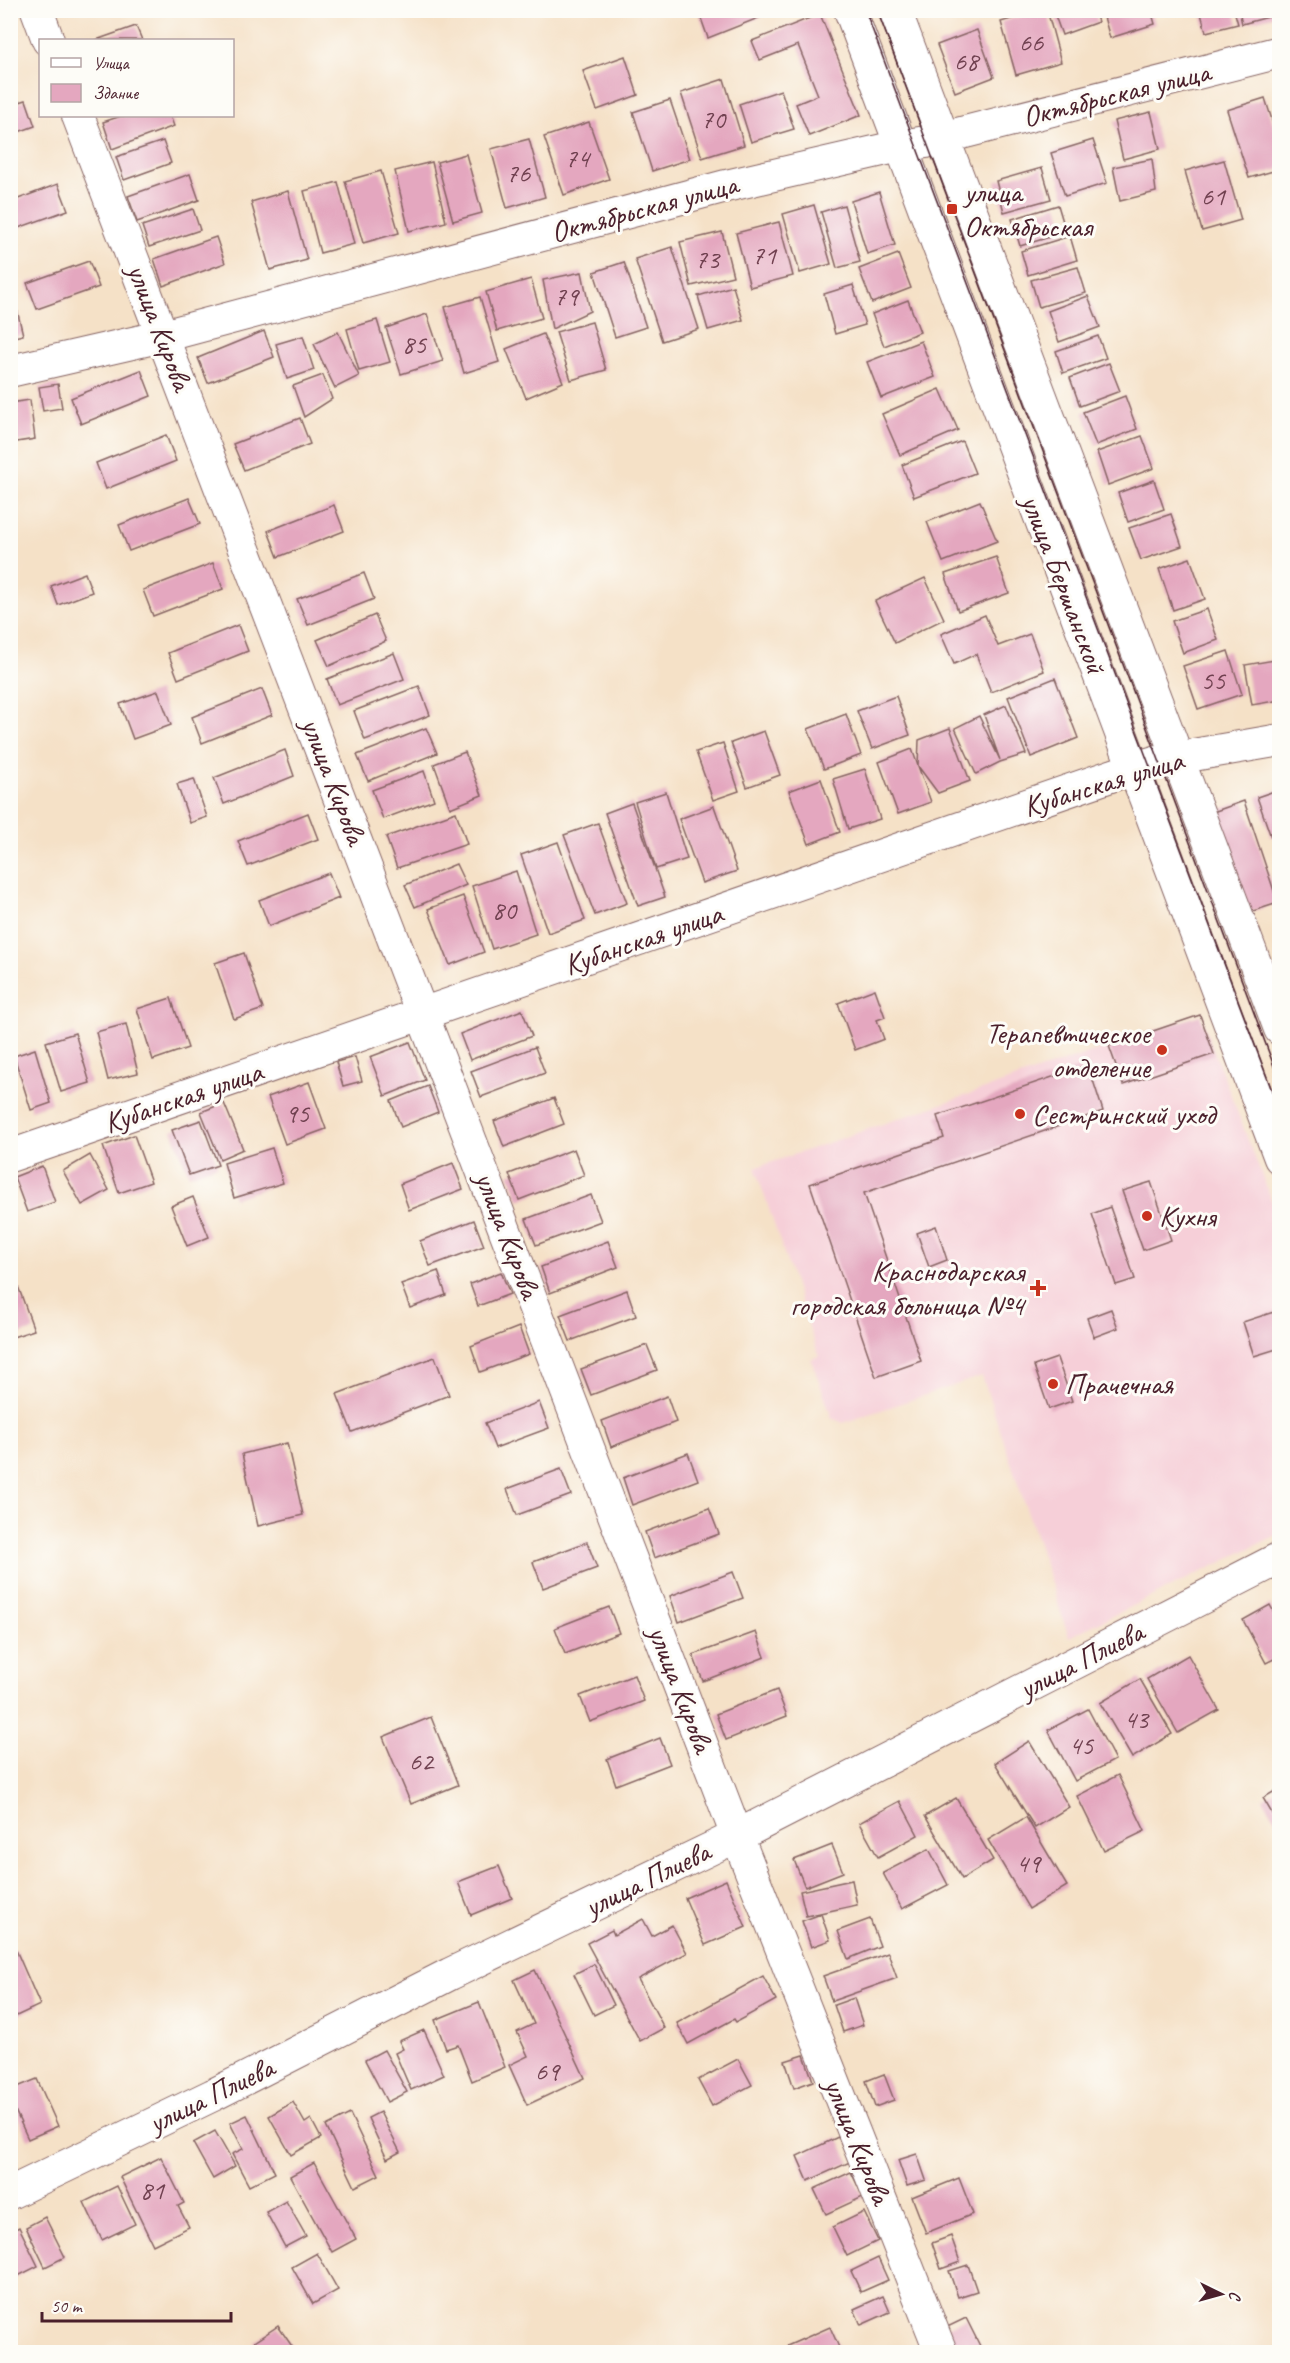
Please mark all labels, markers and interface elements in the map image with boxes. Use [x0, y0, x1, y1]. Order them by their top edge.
house number: 66 [1019, 25, 1044, 59]
legend [39, 39, 234, 117]
house number: 68 [954, 44, 981, 78]
text: Улица [93, 52, 130, 74]
street label: Октябрьская улица [1018, 52, 1216, 136]
text: Здание [93, 82, 139, 104]
house number: 70 [701, 102, 727, 136]
house number: 74 [565, 141, 592, 175]
house number: 76 [506, 156, 531, 190]
street label: Октябрьская улица [547, 164, 744, 251]
place label: улица Октябрьская [962, 173, 1095, 245]
house number: 61 [1201, 179, 1227, 213]
marker: улица Октябрьская [945, 202, 959, 216]
house number: 71 [752, 238, 778, 272]
house number: 73 [695, 242, 721, 276]
street label: улица Кирова [118, 257, 202, 398]
house number: 79 [554, 279, 580, 313]
house number: 85 [402, 327, 428, 361]
street label: улица Бершанской [1012, 487, 1116, 680]
house number: 55 [1201, 663, 1227, 697]
street label: улица Кирова [292, 711, 376, 852]
street label: Кубанская улица [1018, 740, 1189, 825]
house number: 80 [492, 893, 518, 927]
street label: Кубанская улица [559, 894, 729, 984]
place label: Терапевтическое отделение [985, 1014, 1152, 1086]
marker: Терапевтическое отделение [1155, 1043, 1169, 1057]
street label: Кубанская улица [99, 1052, 269, 1142]
place label: Сестринский уход [1032, 1095, 1218, 1133]
house number: 95 [285, 1096, 311, 1130]
marker: Сестринский уход [1013, 1107, 1027, 1121]
street label: улица Кирова [466, 1165, 550, 1306]
place label: Кухня [1159, 1197, 1218, 1235]
marker: Кухня [1140, 1209, 1154, 1223]
place label: Краснодарская городская больница №4 [790, 1252, 1027, 1324]
marker: Краснодарская городская больница №4 [1029, 1279, 1047, 1297]
place label: Прачечная [1065, 1365, 1174, 1403]
marker: Прачечная [1046, 1377, 1060, 1391]
street label: улица Плиева [1010, 1611, 1152, 1708]
street label: улица Кирова [639, 1619, 723, 1760]
house number: 43 [1124, 1702, 1150, 1736]
house number: 45 [1069, 1728, 1095, 1762]
house number: 62 [409, 1744, 435, 1778]
street label: улица Плиева [576, 1831, 718, 1927]
house number: 49 [1016, 1846, 1042, 1880]
street label: улица Плиева [140, 2047, 282, 2143]
house number: 69 [535, 2054, 561, 2088]
street label: улица Кирова [815, 2071, 901, 2212]
house number: 81 [140, 2173, 166, 2207]
north arrow [1191, 2264, 1251, 2324]
scale bar [42, 2285, 231, 2323]
text: С [1224, 2290, 1245, 2302]
text: 50 m [51, 2295, 84, 2317]

